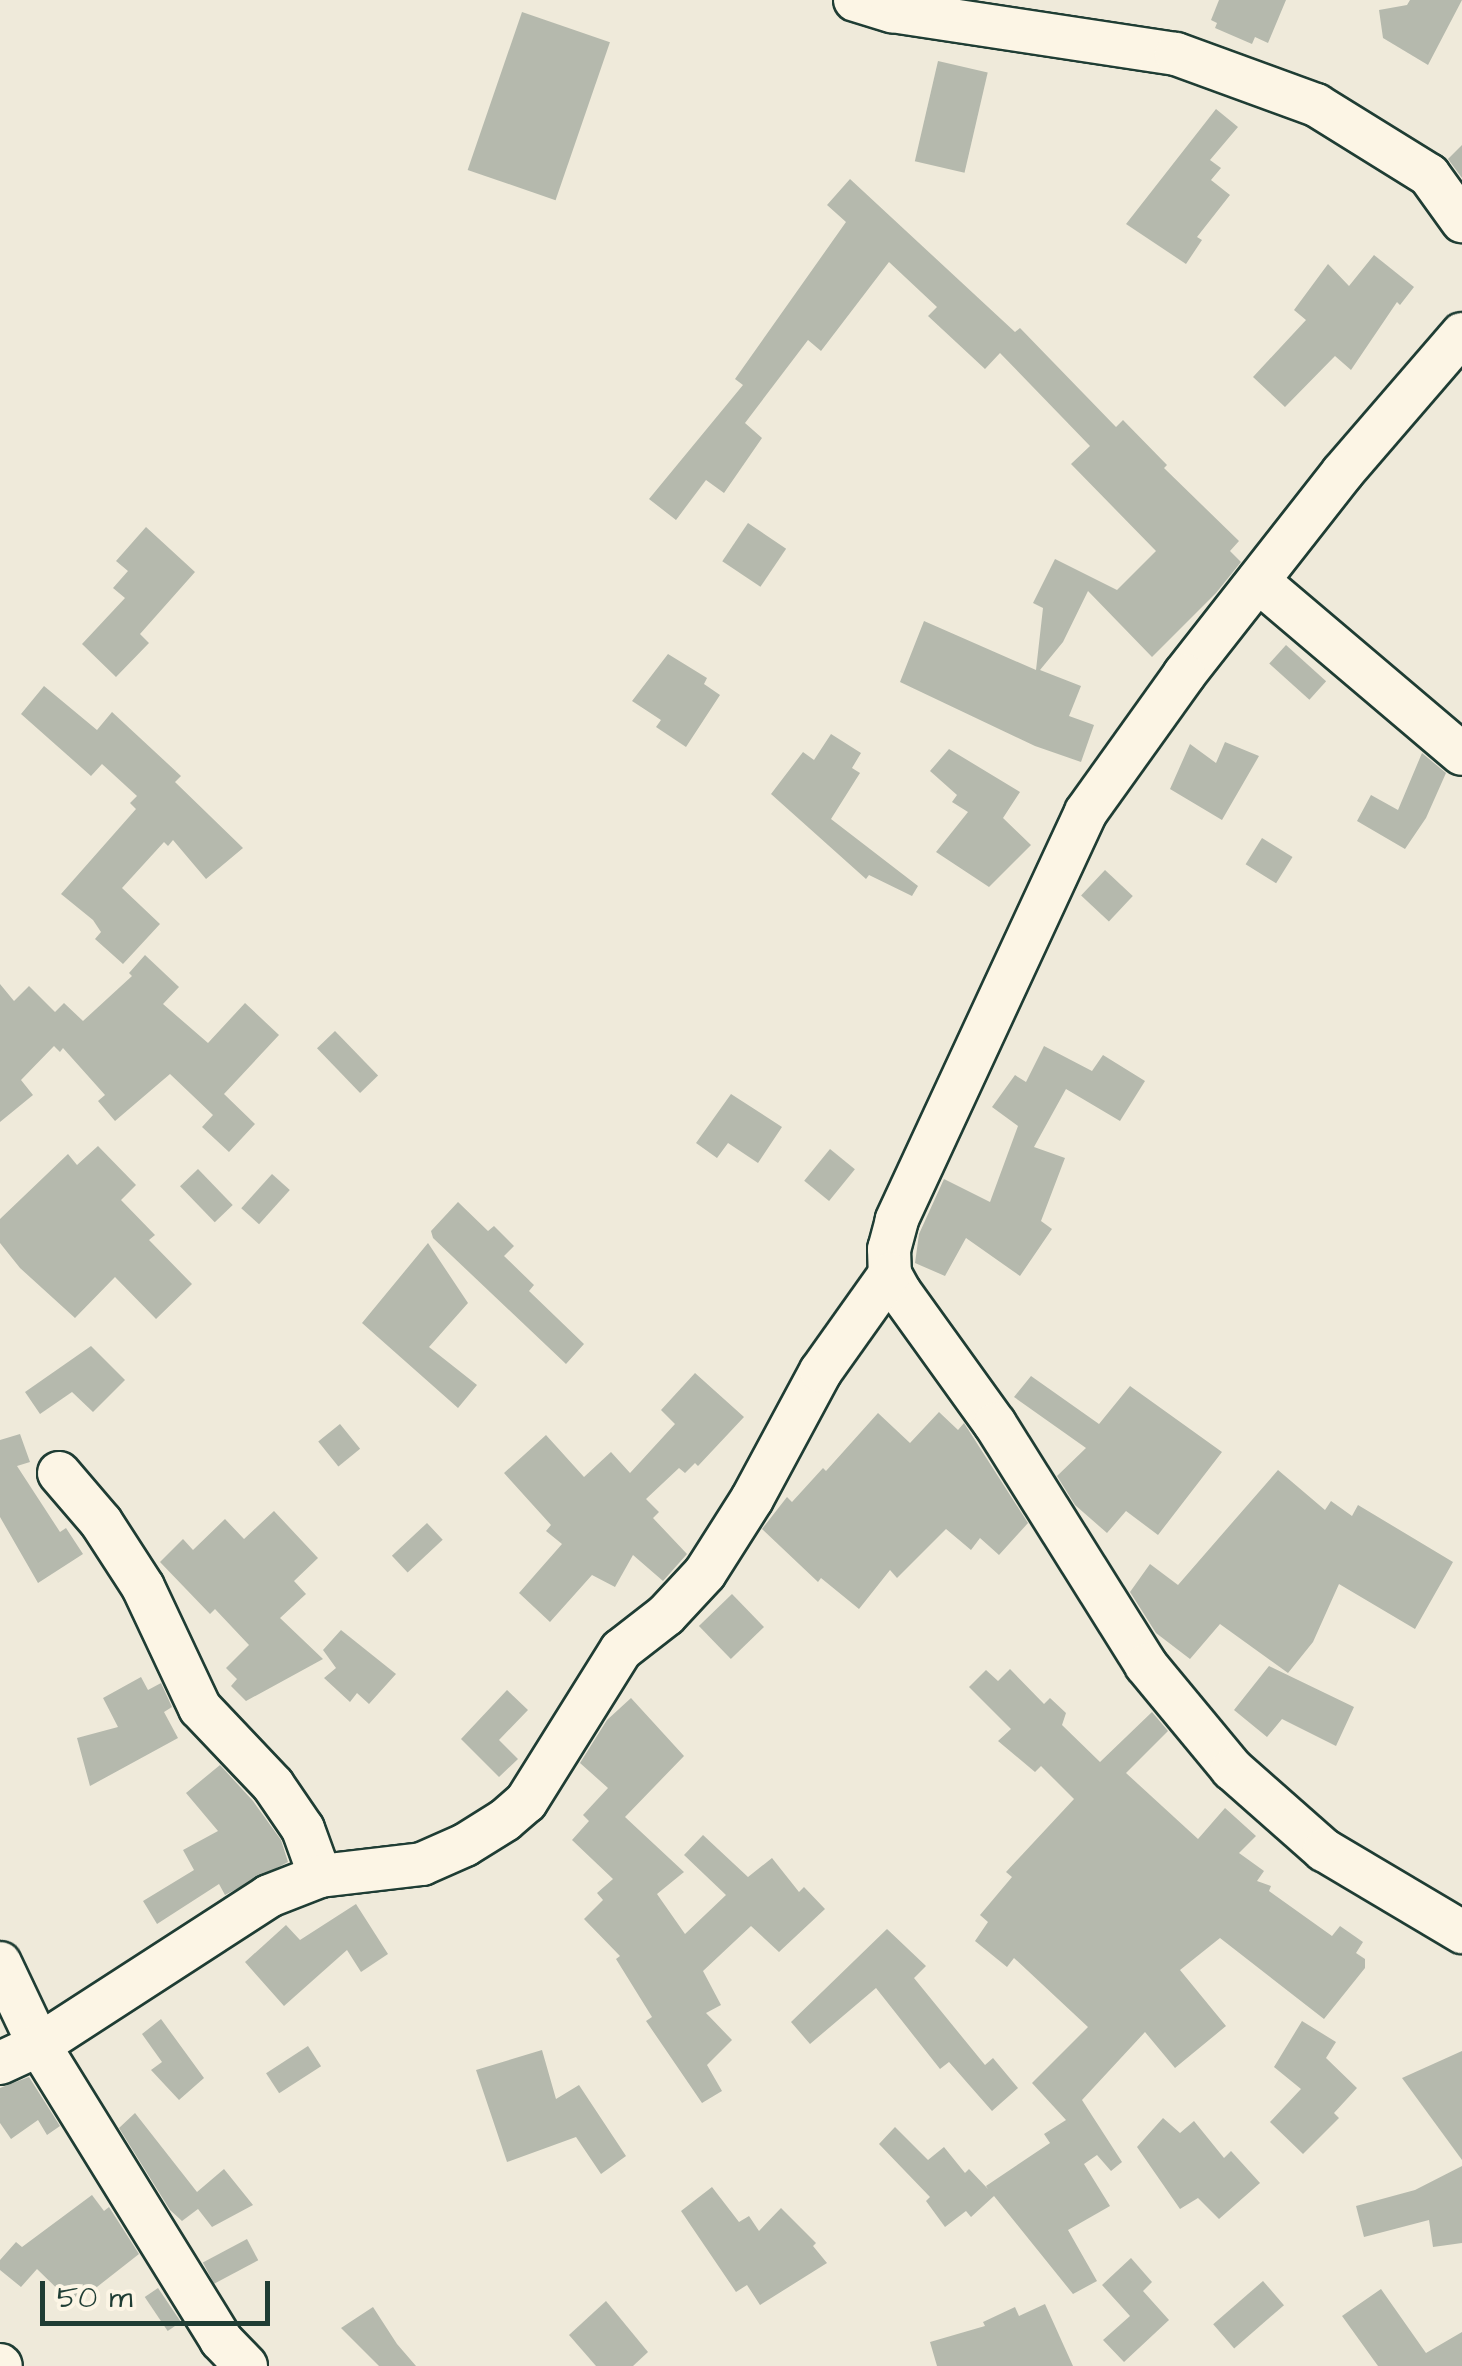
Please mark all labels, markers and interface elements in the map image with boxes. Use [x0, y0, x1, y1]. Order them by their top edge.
scale bar [45, 2261, 275, 2323]
text: 50 m [57, 2277, 133, 2319]

